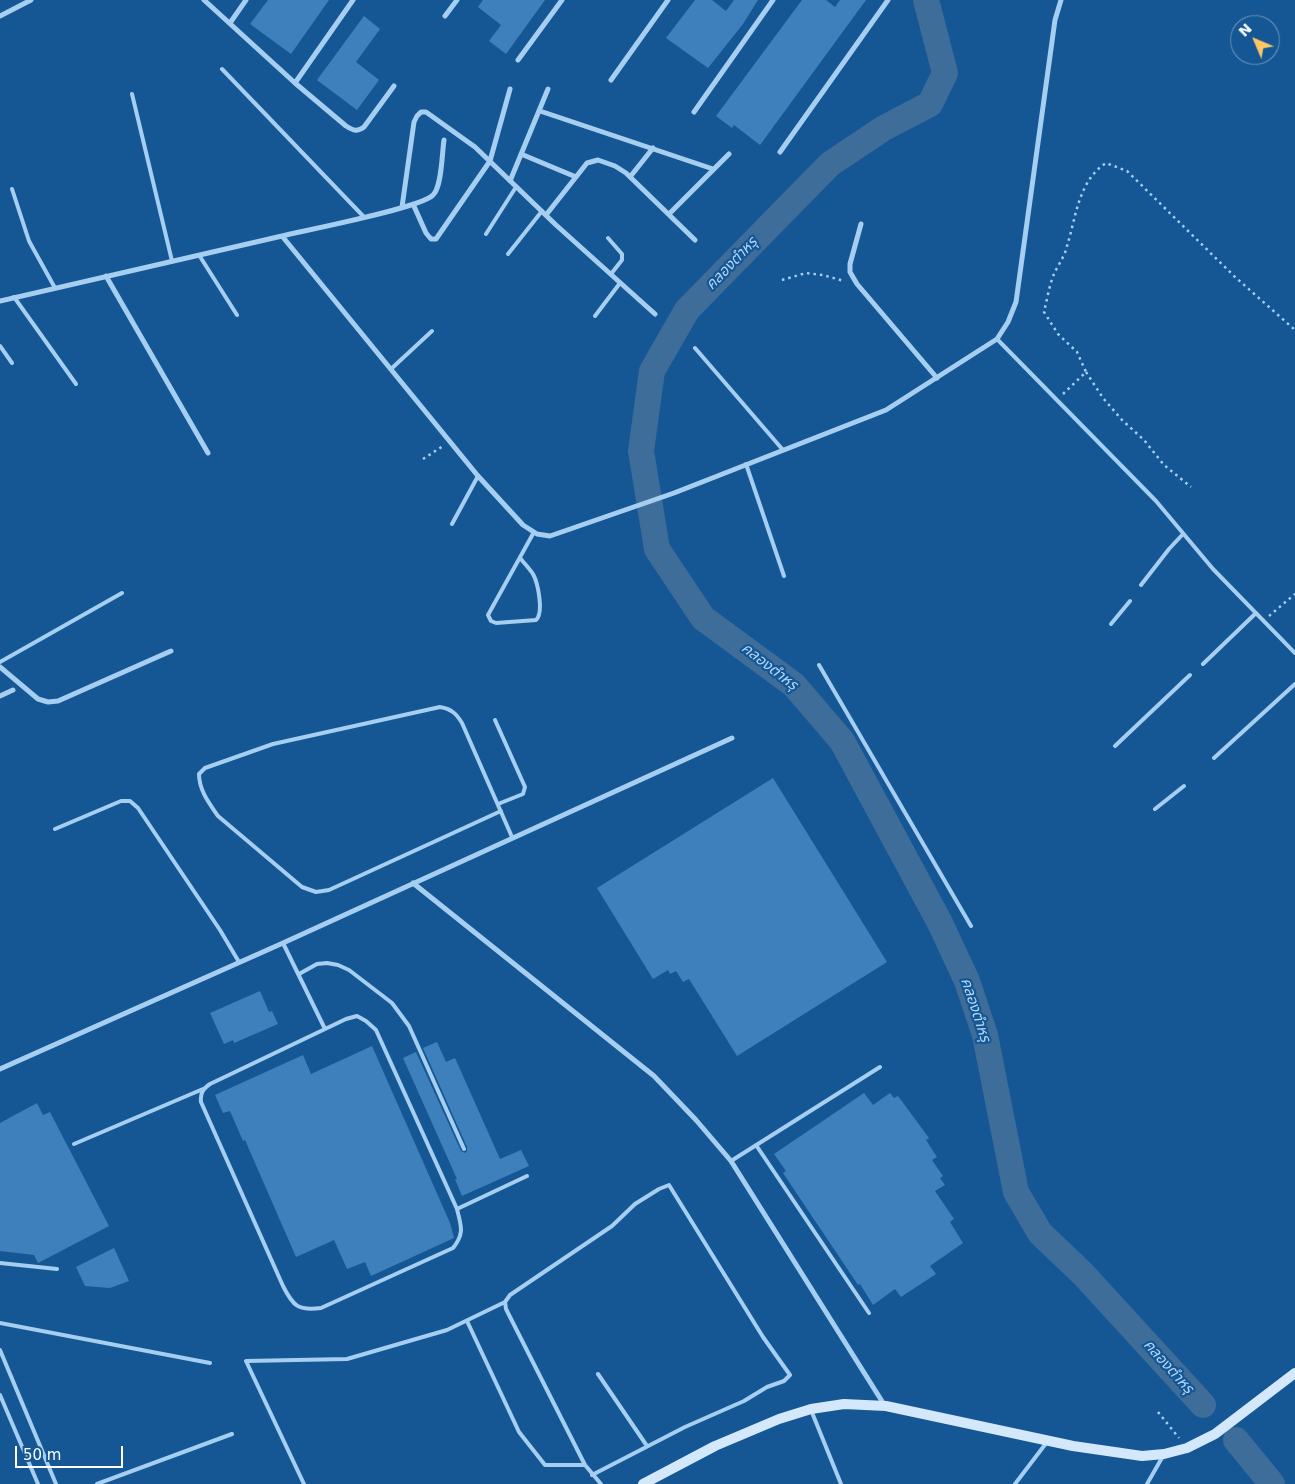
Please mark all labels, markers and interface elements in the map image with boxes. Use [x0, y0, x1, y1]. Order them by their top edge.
north arrow [1230, 15, 1280, 65]
text: N [1235, 20, 1255, 40]
water label: คลองตำหรุ [703, 234, 761, 294]
water label: คลองตำหรุ [737, 640, 801, 694]
water label: คลองตำหรุ [956, 976, 994, 1044]
water label: คลองตำหรุ [1139, 1336, 1197, 1398]
scale bar [18, 1436, 125, 1468]
text: 50 m [23, 1446, 61, 1464]

